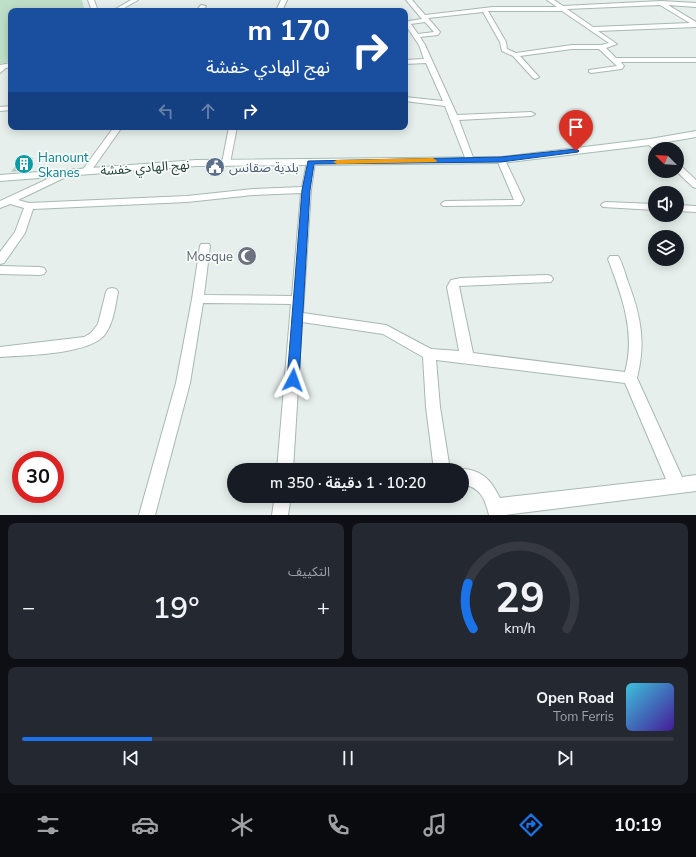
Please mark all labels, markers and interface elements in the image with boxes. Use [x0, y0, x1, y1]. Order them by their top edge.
text: 170 m [247, 12, 330, 50]
icon: right [344, 24, 396, 76]
text: نهج الهادي خفشة [206, 55, 330, 79]
icon: left [155, 100, 177, 122]
icon: ahead [197, 100, 219, 122]
icon: right [239, 100, 261, 122]
pin [559, 110, 593, 151]
icon: arrive [565, 116, 587, 138]
north arrow [648, 142, 684, 178]
map controls [648, 142, 684, 266]
place label: Hanount Skanes [38, 149, 89, 182]
building icon: Hanount Skanes [13, 153, 35, 175]
street label: نهج الهادي خفشة [100, 156, 190, 181]
public building icon: بلدية صقانس [204, 156, 226, 178]
place label: بلدية صقانس [229, 159, 299, 177]
button: sound [648, 186, 684, 222]
button: layers [648, 230, 684, 266]
mosque icon: Mosque [236, 245, 258, 267]
place label: Mosque [187, 248, 233, 266]
position arrow [272, 359, 314, 401]
speed limit sign: 30 [12, 451, 64, 503]
text: 10:20 · 1 دقيقة · 350 m [270, 473, 426, 493]
text: التكييف [288, 563, 330, 581]
text: 29 [495, 570, 545, 627]
text: 19° [152, 588, 200, 629]
text: − [22, 593, 35, 623]
text: + [317, 593, 330, 623]
text: km/h [504, 619, 536, 638]
text: Open Road [536, 688, 614, 708]
text: Tom Ferris [553, 708, 614, 726]
icon: previous [120, 747, 142, 769]
icon: pause [337, 747, 359, 769]
icon: next [554, 747, 576, 769]
icon: filters [34, 811, 62, 839]
icon: car [131, 811, 159, 839]
icon: climate [228, 811, 256, 839]
icon: phone [324, 811, 352, 839]
icon: music [421, 811, 449, 839]
icon: directions [517, 811, 545, 839]
text: 10:19 [614, 813, 662, 837]

